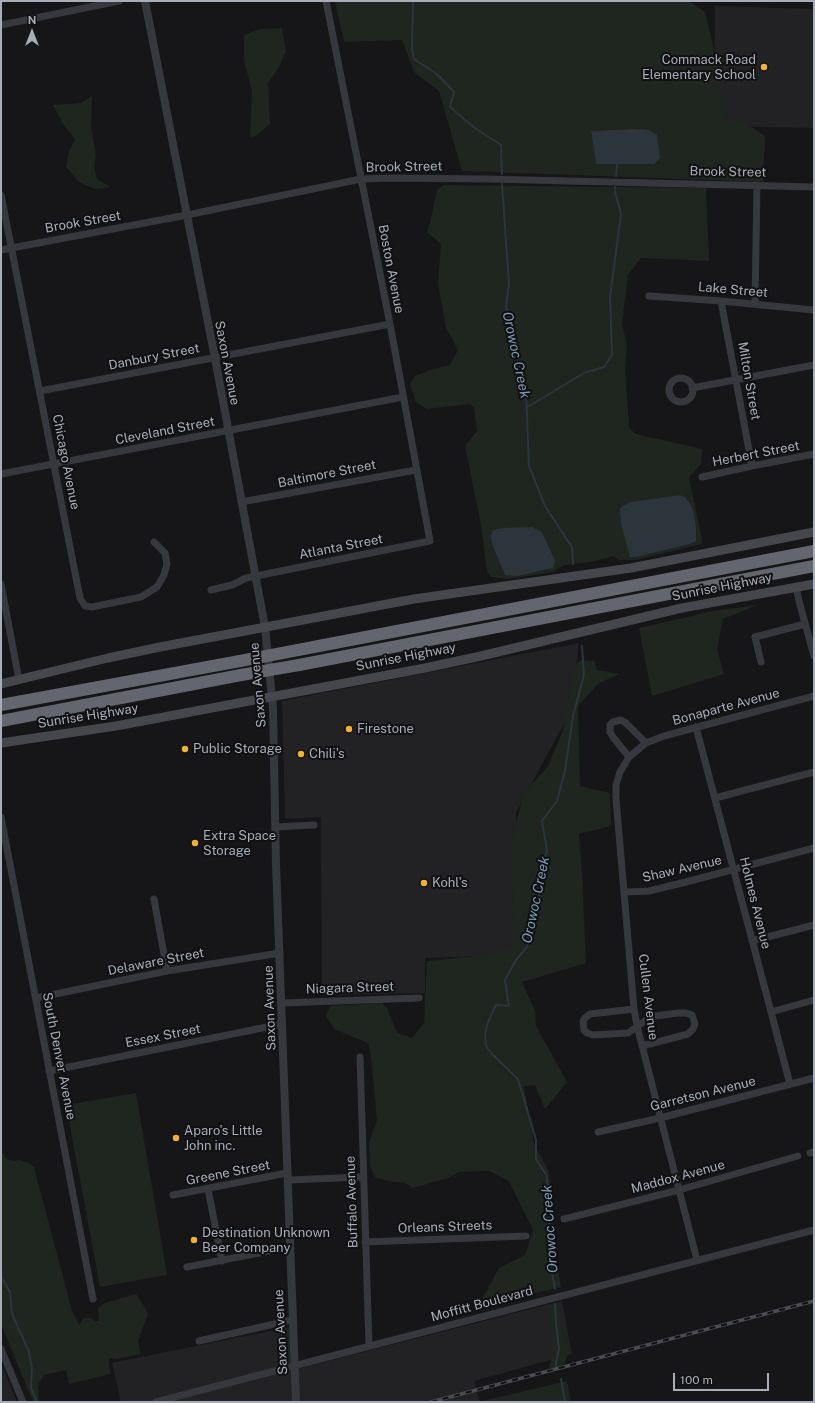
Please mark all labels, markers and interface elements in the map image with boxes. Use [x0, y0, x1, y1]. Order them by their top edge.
north arrow [12, 12, 52, 52]
text: N [28, 14, 36, 26]
place label: Commack Road Elementary School [642, 52, 756, 83]
marker: Commack Road Elementary School [759, 62, 769, 72]
street label: Brook Street [365, 159, 443, 175]
street label: Brook Street [689, 164, 767, 180]
street label: Brook Street [44, 208, 122, 236]
street label: Boston Avenue [375, 223, 407, 315]
street label: Lake Street [697, 279, 769, 301]
water label: Orowoc Creek [499, 310, 533, 400]
street label: Saxon Avenue [211, 320, 243, 406]
street label: Danbury Street [107, 341, 201, 373]
street label: Milton Street [734, 341, 764, 421]
street label: Chicago Avenue [49, 413, 83, 511]
street label: Cleveland Street [114, 414, 216, 448]
street label: Herbert Street [711, 438, 801, 470]
street label: Baltimore Street [277, 457, 377, 491]
street label: Atlanta Street [298, 531, 384, 563]
street label: Sunrise Highway [671, 570, 773, 604]
street label: Sunrise Highway [355, 640, 457, 674]
street label: Saxon Avenue [247, 642, 269, 728]
street label: Bonaparte Avenue [671, 685, 781, 729]
street label: Sunrise Highway [37, 700, 139, 732]
place label: Firestone [357, 721, 414, 737]
marker: Firestone [344, 724, 354, 734]
place label: Public Storage [193, 741, 282, 757]
marker: Public Storage [180, 744, 190, 754]
place label: Chili's [309, 746, 345, 762]
marker: Chili's [296, 749, 306, 759]
place label: Extra Space Storage [203, 828, 276, 859]
marker: Extra Space Storage [190, 838, 200, 848]
street label: Shaw Avenue [641, 852, 723, 886]
water label: Orowoc Creek [519, 855, 553, 945]
street label: Holmes Avenue [736, 855, 774, 951]
place label: Kohl's [432, 875, 468, 891]
marker: Kohl's [419, 878, 429, 888]
street label: Delaware Street [106, 945, 206, 979]
street label: Cullen Avenue [635, 953, 661, 1041]
street label: Saxon Avenue [261, 965, 279, 1051]
street label: Niagara Street [306, 979, 394, 997]
street label: South Denver Avenue [39, 991, 79, 1121]
street label: Essex Street [124, 1021, 202, 1051]
street label: Garretson Avenue [649, 1073, 757, 1115]
place label: Aparo's Little John inc. [184, 1123, 263, 1154]
marker: Aparo's Little John inc. [171, 1133, 181, 1143]
street label: Buffalo Avenue [343, 1156, 361, 1248]
street label: Greene Street [185, 1157, 271, 1189]
street label: Maddox Avenue [630, 1157, 726, 1197]
water label: Orowoc Creek [539, 1184, 561, 1274]
street label: Orleans Streets [398, 1218, 492, 1236]
place label: Destination Unknown Beer Company [202, 1225, 330, 1256]
marker: Destination Unknown Beer Company [189, 1235, 199, 1245]
street label: Moffitt Boulevard [429, 1283, 535, 1325]
street label: Saxon Avenue [271, 1289, 291, 1375]
scale bar [675, 1365, 771, 1391]
text: 100 m [680, 1373, 713, 1387]

